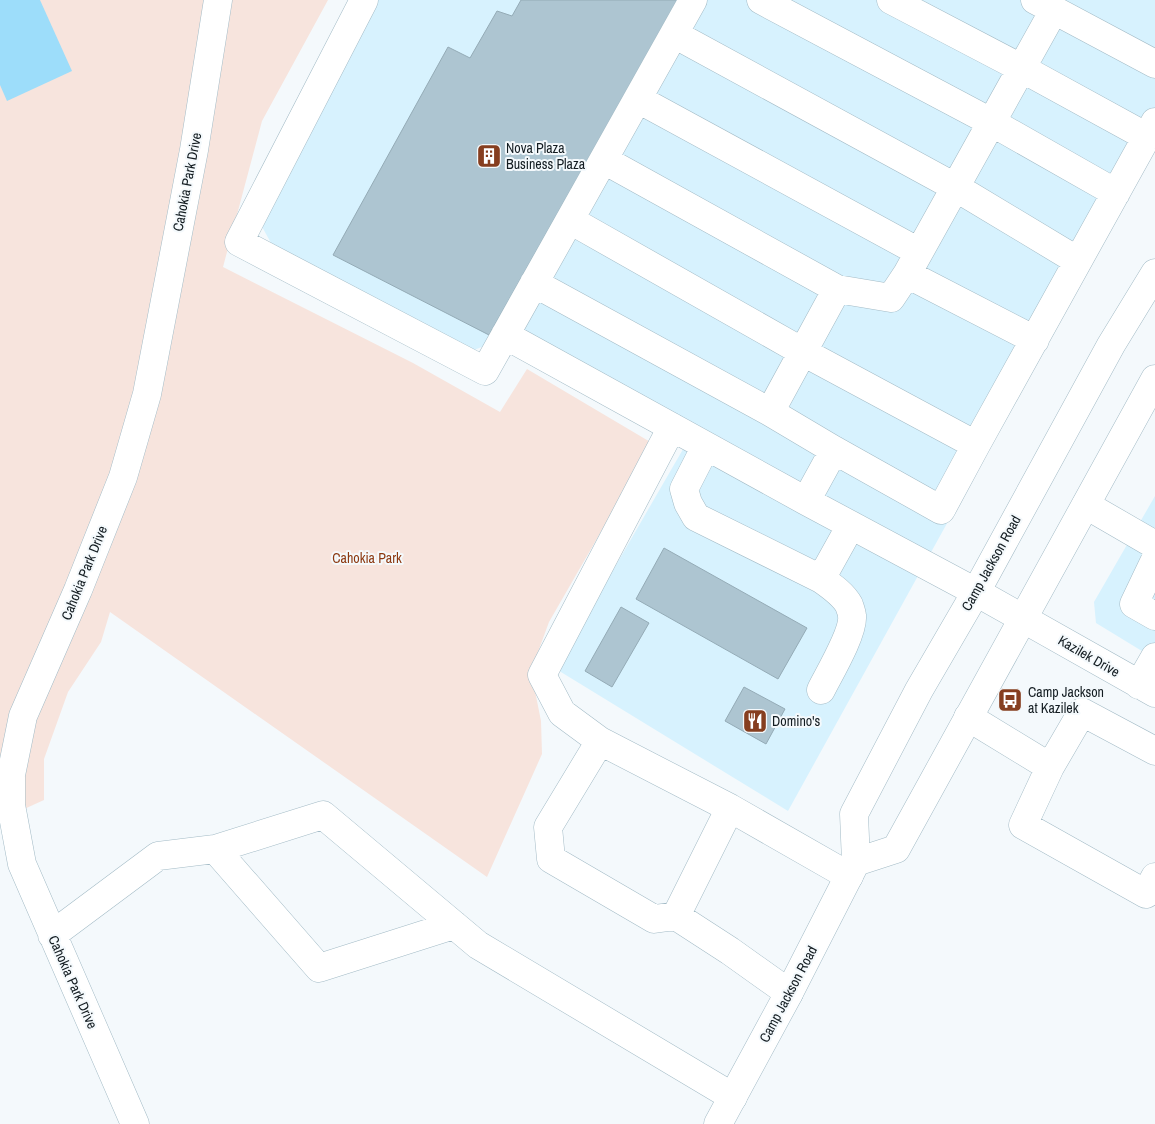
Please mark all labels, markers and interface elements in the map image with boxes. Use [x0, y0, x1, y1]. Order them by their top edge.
street label: Cahokia Park Drive [169, 131, 205, 233]
place label: Nova Plaza Business Plaza [506, 139, 586, 173]
building icon: Nova Plaza Business Plaza [476, 143, 502, 169]
street label: Camp Jackson Road [957, 512, 1025, 614]
street label: Cahokia Park Drive [57, 523, 111, 623]
park label: Cahokia Park [332, 549, 402, 567]
street label: Kazilek Drive [1055, 631, 1123, 681]
place label: Camp Jackson at Kazilek [1028, 683, 1104, 717]
bus stop icon: Camp Jackson at Kazilek [997, 687, 1023, 713]
restaurant icon: Domino's [742, 708, 768, 734]
place label: Domino's [772, 712, 820, 730]
street label: Cahokia Park Drive [44, 933, 102, 1031]
street label: Camp Jackson Road [755, 943, 821, 1045]

